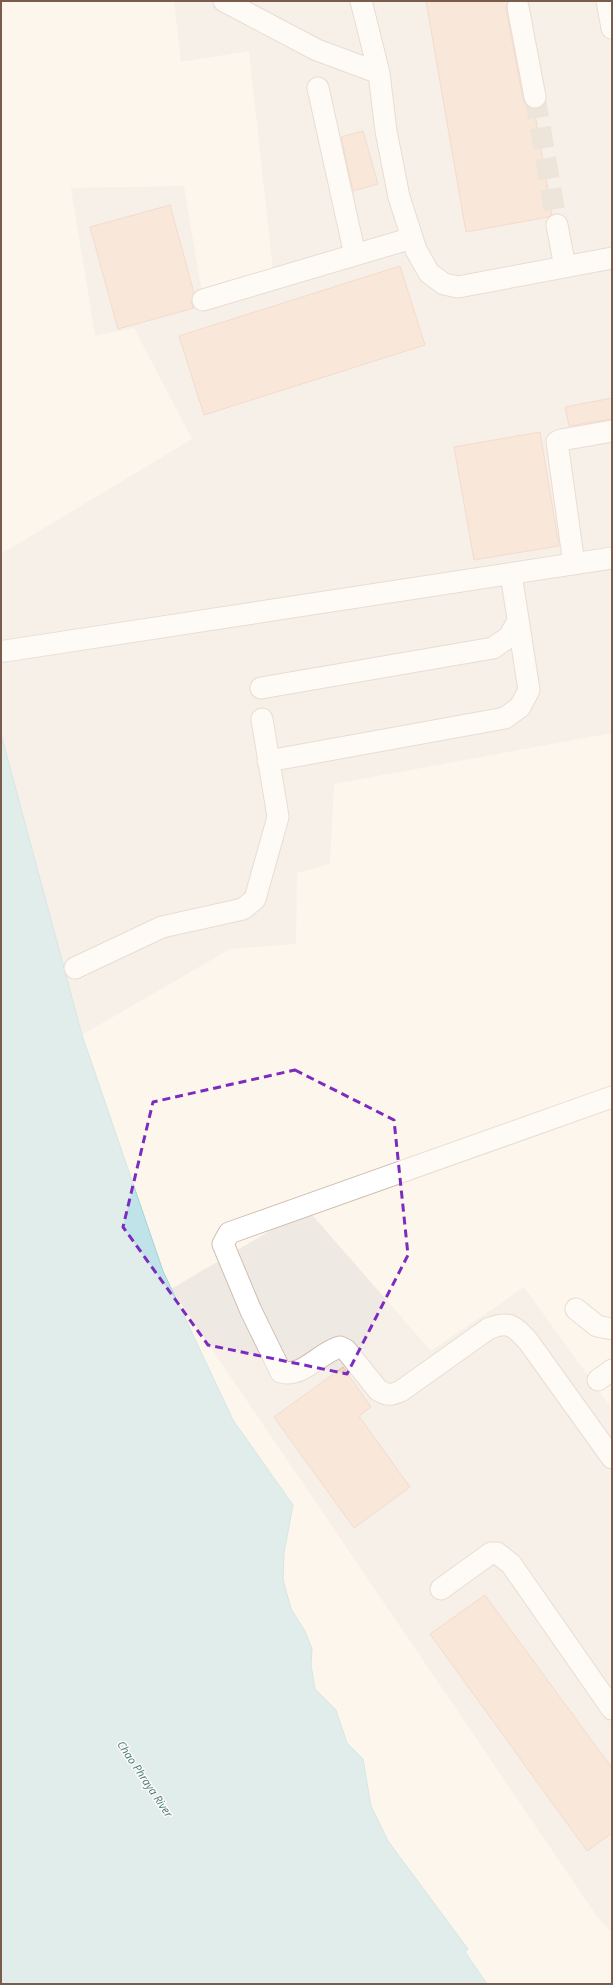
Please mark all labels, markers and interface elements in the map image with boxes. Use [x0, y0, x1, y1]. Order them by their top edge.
water label: Chao Phraya River [114, 1738, 177, 1820]

